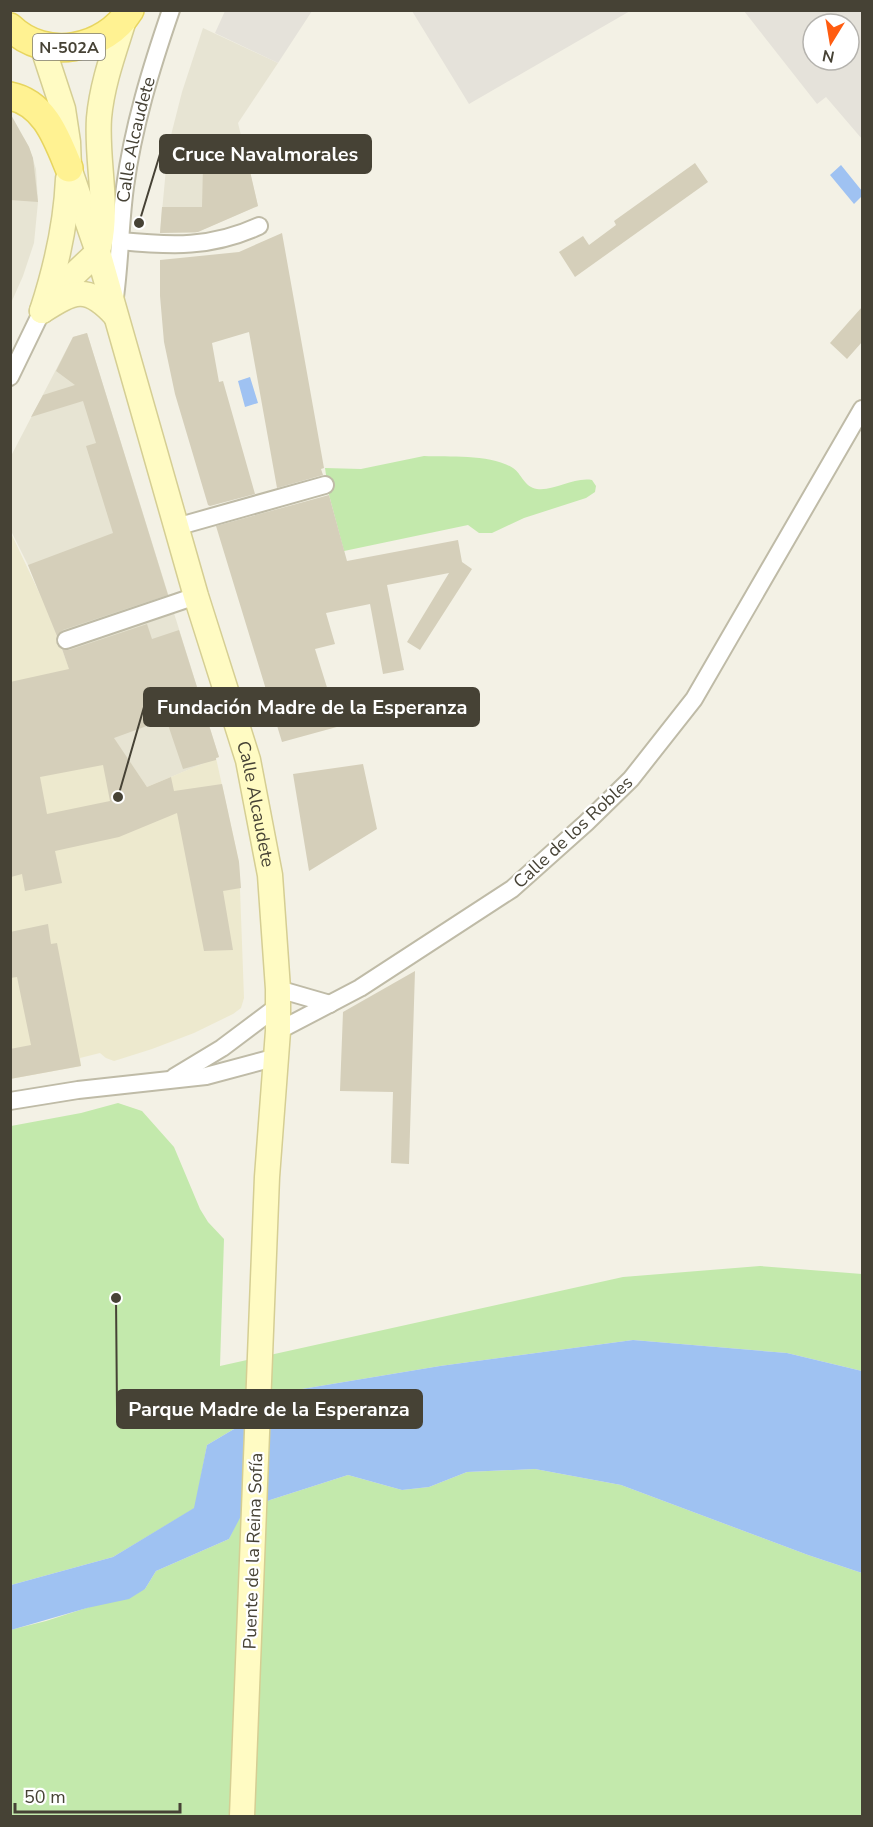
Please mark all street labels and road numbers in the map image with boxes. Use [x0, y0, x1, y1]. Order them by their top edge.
road number: N-502A [33, 34, 105, 60]
street label: Calle Alcaudete [111, 74, 161, 204]
street label: Calle Alcaudete [231, 738, 280, 869]
street label: Calle de los Robles [508, 770, 638, 894]
street label: Puente de la Reina Sofía [238, 1452, 268, 1650]

